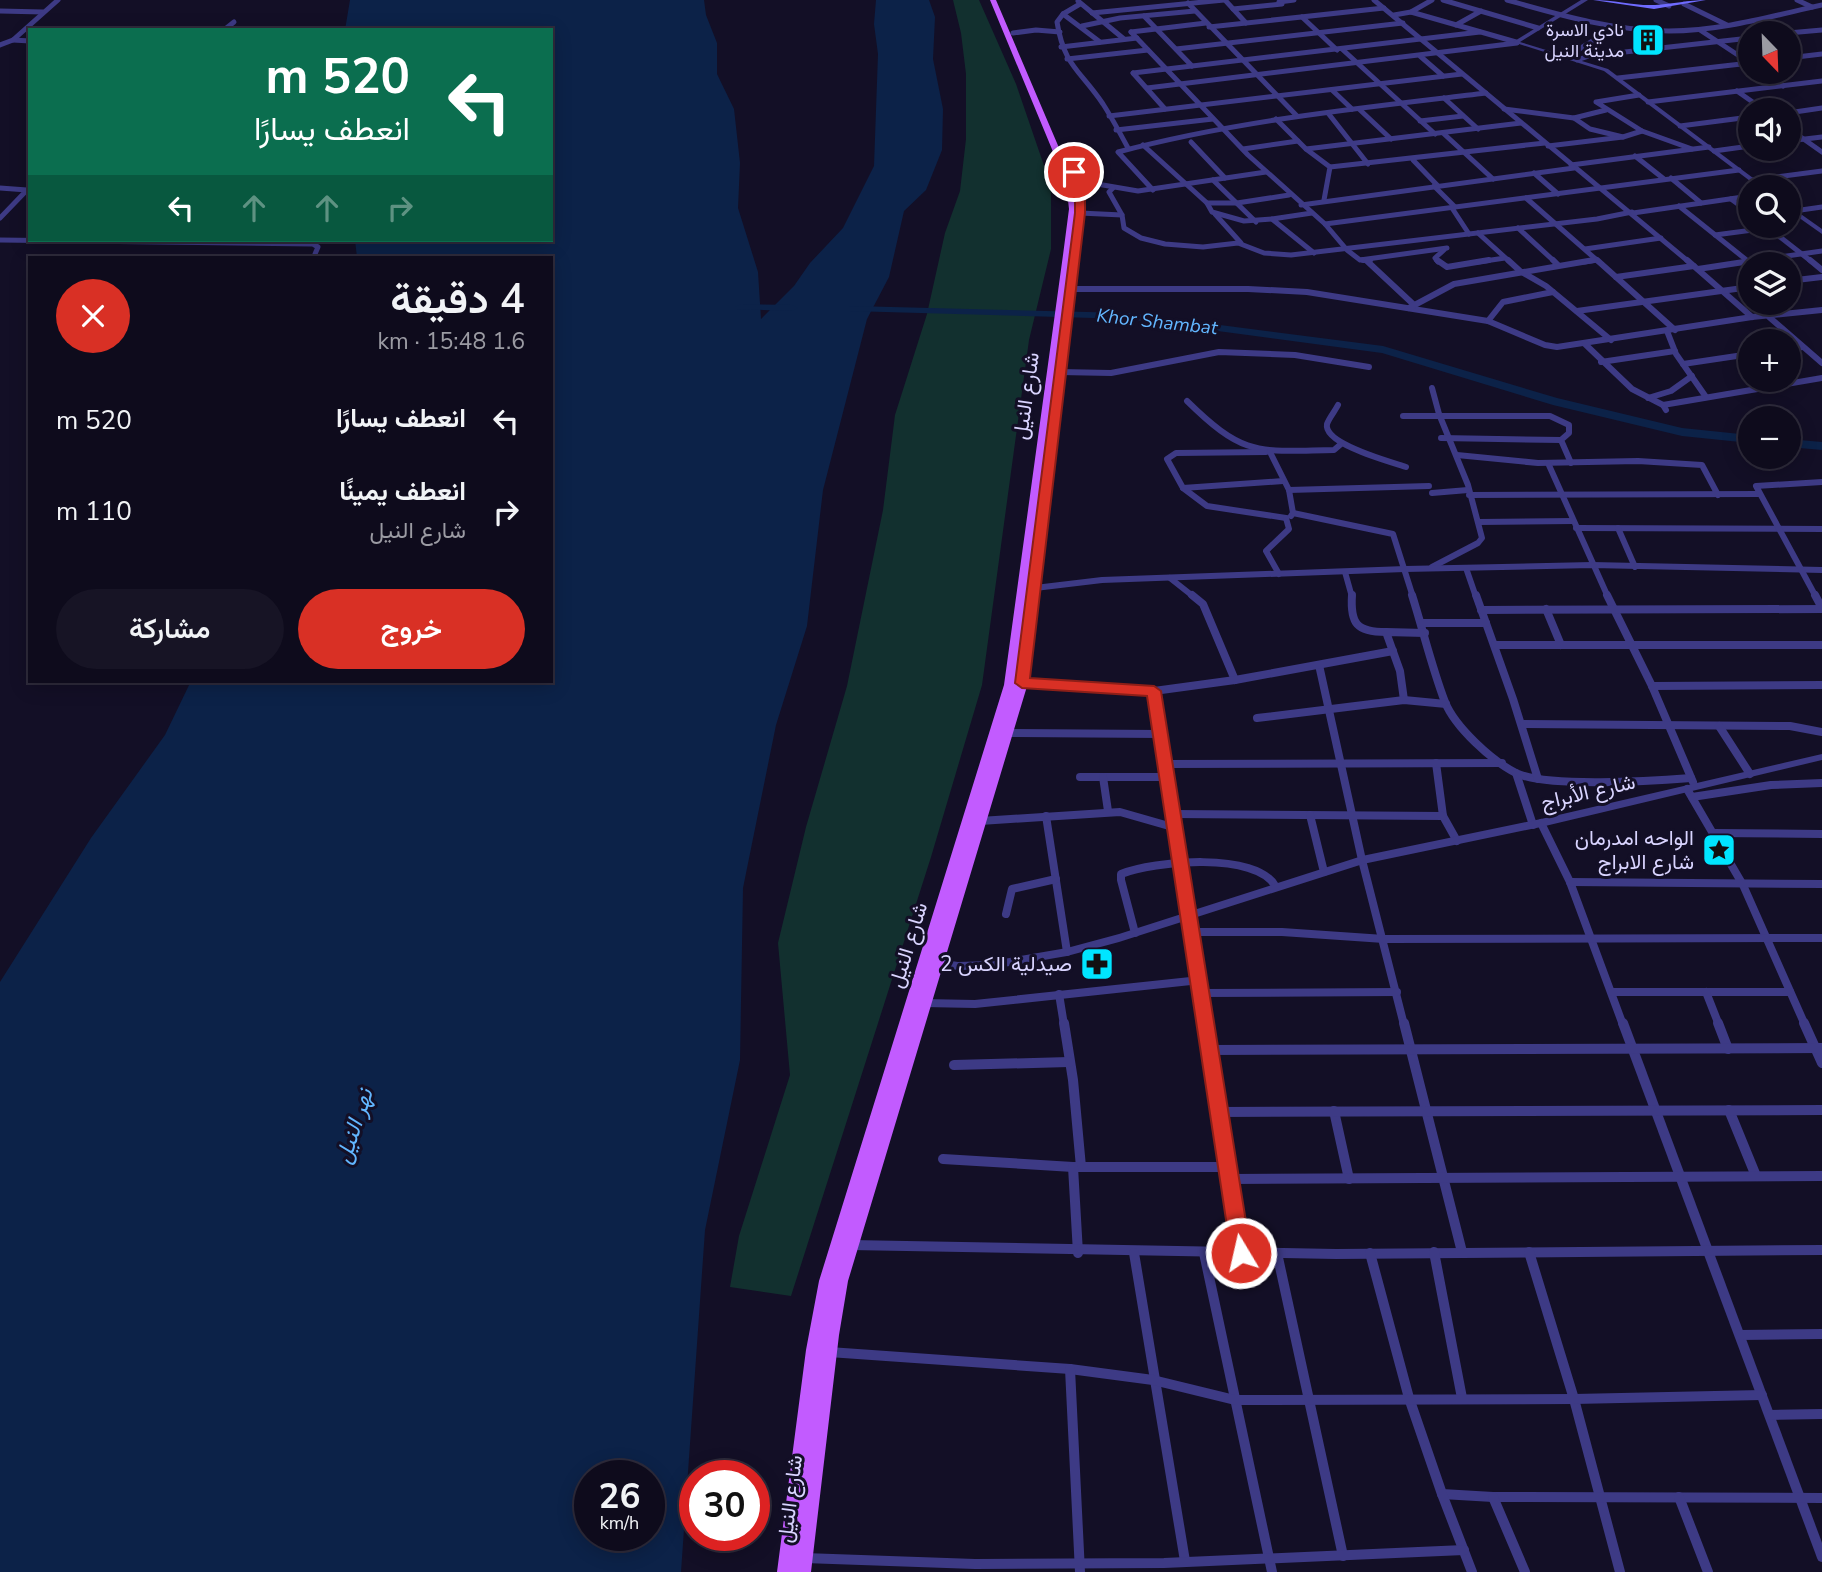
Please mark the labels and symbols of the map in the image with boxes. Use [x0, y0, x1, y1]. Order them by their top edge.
place label: نادي الاسرة مدينة النيل [1545, 18, 1624, 63]
building icon: نادي الاسرة مدينة النيل [1629, 21, 1667, 59]
north arrow [1738, 21, 1801, 84]
pin [1044, 142, 1104, 202]
water label: Khor Shambat [1095, 303, 1220, 341]
street label: شارع النيل [1006, 350, 1046, 442]
street label: شارع الأبراج [1538, 768, 1638, 816]
place label: الواحه امدرمان شارع الابراج [1575, 824, 1694, 876]
place icon: الواحه امدرمان شارع الابراج [1700, 831, 1738, 869]
street label: شارع النيل [882, 899, 934, 991]
pharmacy icon: صيدلية الكس 2 [1078, 945, 1116, 983]
place label: صيدلية الكس 2 [940, 950, 1072, 978]
water label: نهر النيل [327, 1083, 381, 1167]
position arrow [1204, 1216, 1278, 1290]
street label: شارع النيل [771, 1454, 809, 1544]
speed limit sign: 30 [679, 1460, 770, 1551]

